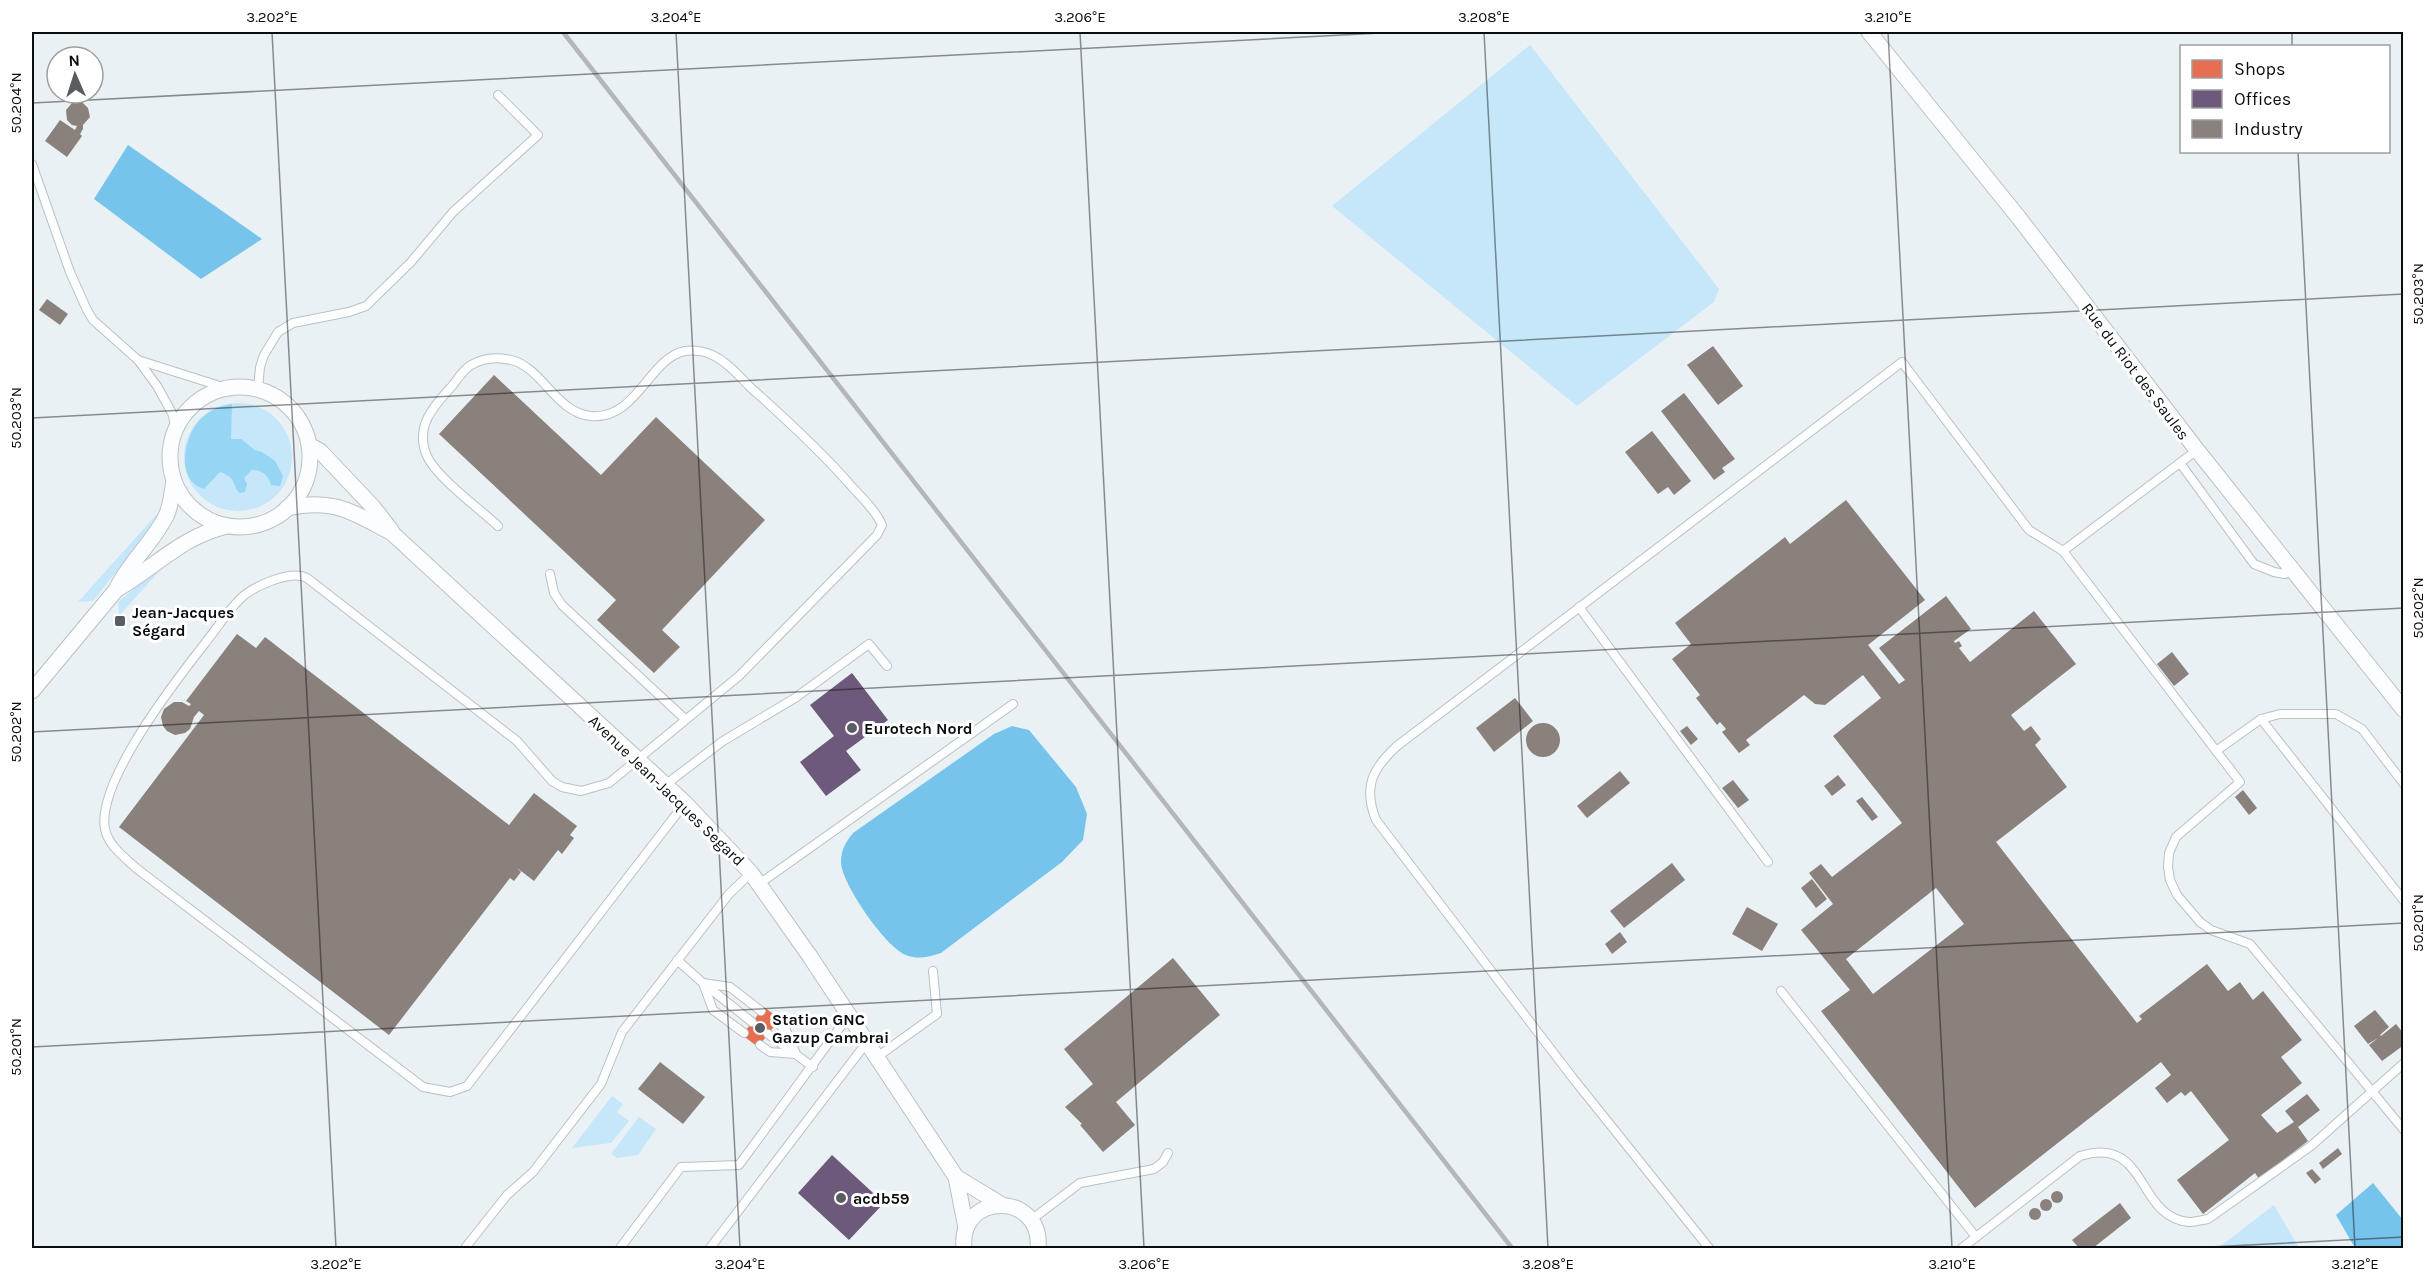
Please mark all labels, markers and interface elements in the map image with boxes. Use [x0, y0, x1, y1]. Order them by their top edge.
text: 3.202°E [246, 8, 298, 26]
text: 3.204°E [650, 8, 702, 26]
text: 3.206°E [1054, 8, 1106, 26]
text: 3.208°E [1458, 8, 1510, 26]
text: 3.210°E [1864, 8, 1912, 26]
north arrow [45, 45, 105, 105]
legend [2180, 45, 2390, 153]
text: N [68, 51, 80, 70]
text: Shops [2234, 58, 2286, 80]
text: 50.204°N [7, 72, 25, 134]
text: Offices [2234, 88, 2291, 110]
text: Industry [2234, 118, 2303, 140]
text: 50.203°N [2409, 263, 2427, 325]
street label: Rue du Riot des Saules [2078, 299, 2193, 444]
text: 50.203°N [7, 387, 25, 449]
text: 50.202°N [2409, 577, 2427, 639]
place label: Jean-Jacques Ségard [132, 603, 235, 640]
marker: Jean-Jacques Ségard [113, 614, 127, 628]
text: 50.202°N [7, 701, 25, 763]
street label: Avenue Jean-Jacques Segard [585, 711, 748, 870]
place label: Eurotech Nord [864, 719, 973, 738]
marker: Eurotech Nord [845, 721, 859, 735]
text: 50.201°N [2409, 894, 2427, 952]
place label: Station GNC Gazup Cambrai [772, 1010, 889, 1047]
text: 50.201°N [7, 1018, 25, 1076]
marker: Station GNC Gazup Cambrai [753, 1021, 767, 1035]
place label: acdb59 [853, 1189, 910, 1208]
marker: acdb59 [834, 1191, 848, 1205]
text: 3.202°E [310, 1255, 362, 1273]
text: 3.204°E [714, 1255, 766, 1273]
text: 3.206°E [1118, 1255, 1170, 1273]
text: 3.208°E [1522, 1255, 1574, 1273]
text: 3.210°E [1928, 1255, 1976, 1273]
text: 3.212°E [2331, 1255, 2379, 1273]

